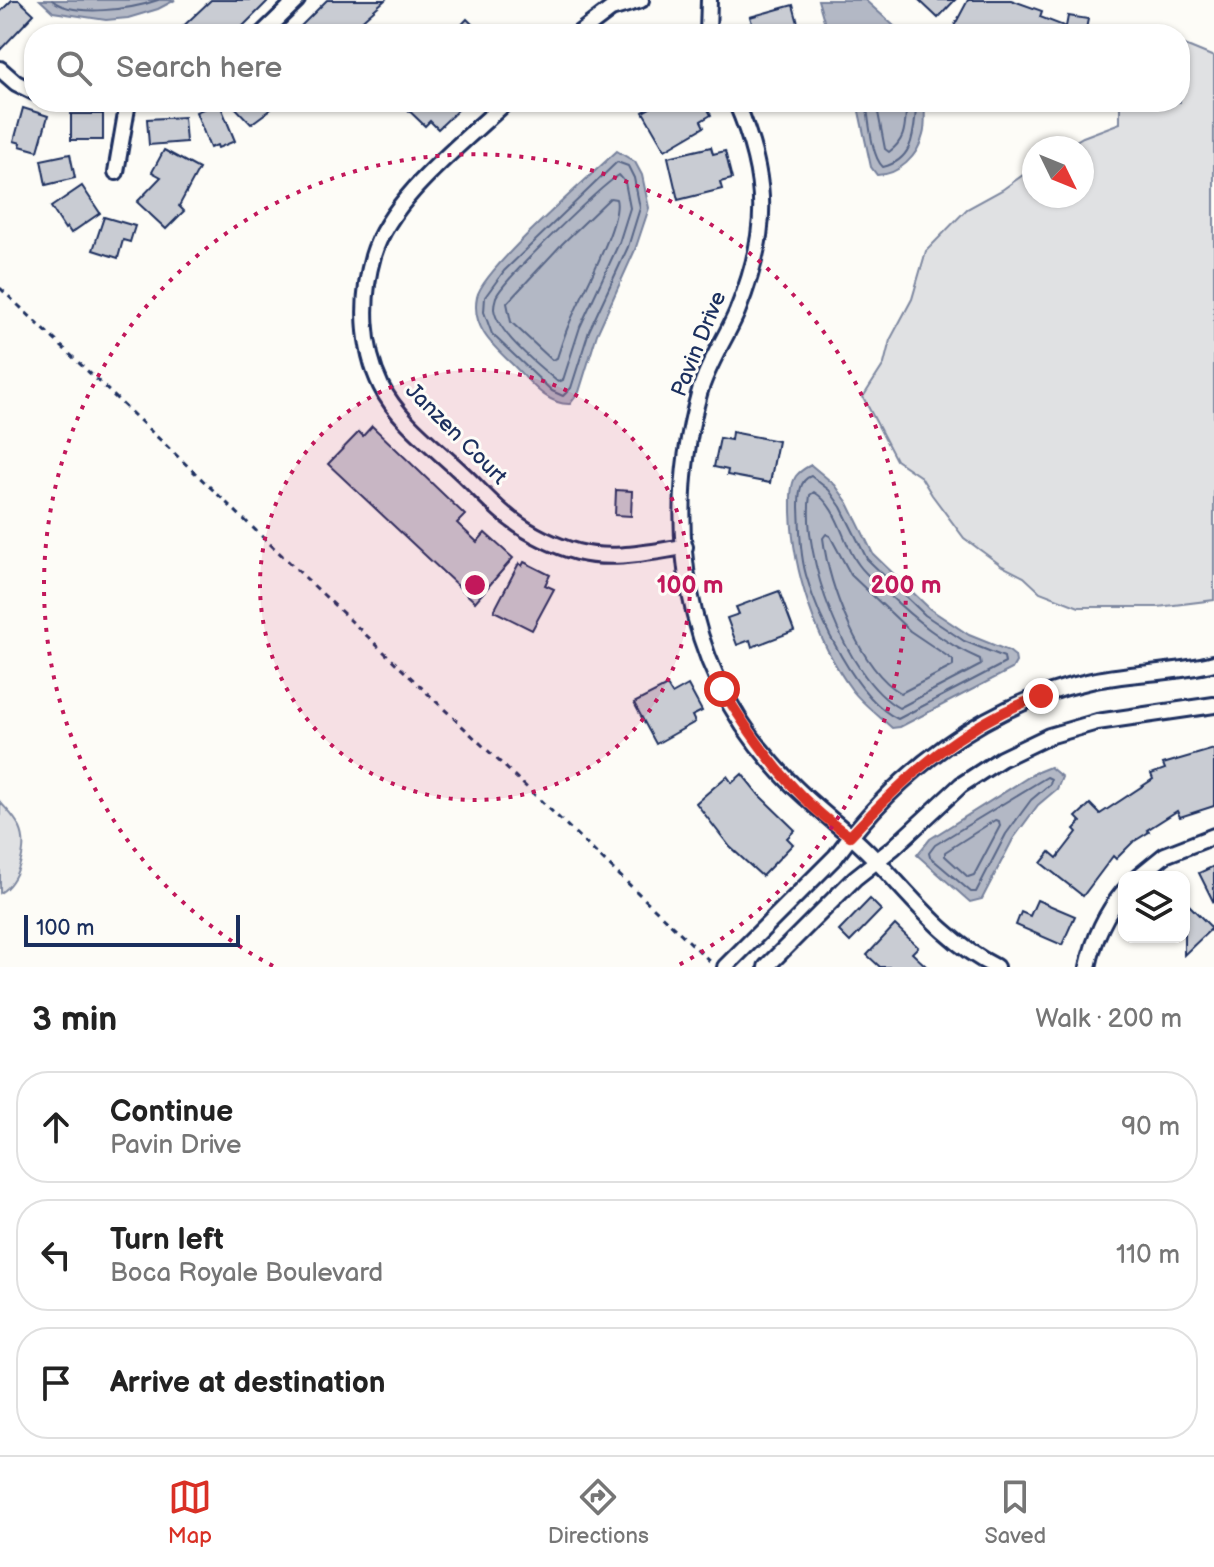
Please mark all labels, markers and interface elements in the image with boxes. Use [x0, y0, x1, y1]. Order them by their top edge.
search box [24, 24, 1190, 112]
icon: search [52, 46, 96, 90]
text: Search here [116, 50, 282, 86]
north arrow [1022, 136, 1094, 208]
street label: Pavin Drive [666, 287, 732, 401]
street label: Janzen Court [400, 378, 513, 491]
centre of rings [461, 571, 489, 599]
text: 100 m [657, 571, 723, 600]
text: 200 m [871, 571, 941, 600]
route start [704, 671, 740, 707]
route end [1023, 678, 1059, 714]
map controls [1118, 871, 1190, 943]
button: layers [1118, 871, 1190, 943]
scale bar [24, 911, 240, 947]
text: 100 m [36, 915, 95, 942]
text: 3 min [32, 999, 117, 1040]
text: Walk · 200 m [1035, 1004, 1182, 1035]
text: Continue [110, 1094, 233, 1130]
icon: ahead [34, 1105, 78, 1149]
text: 90 m [1121, 1112, 1180, 1143]
text: Pavin Drive [110, 1130, 241, 1161]
text: Turn left [110, 1222, 224, 1258]
icon: left [34, 1233, 78, 1277]
text: 110 m [1116, 1240, 1180, 1271]
text: Boca Royale Boulevard [110, 1258, 383, 1289]
icon: arrive [34, 1361, 78, 1405]
text: Arrive at destination [110, 1365, 386, 1401]
tab: Map [168, 1475, 212, 1550]
tab: Directions [548, 1475, 649, 1550]
tab: Saved [984, 1475, 1046, 1550]

